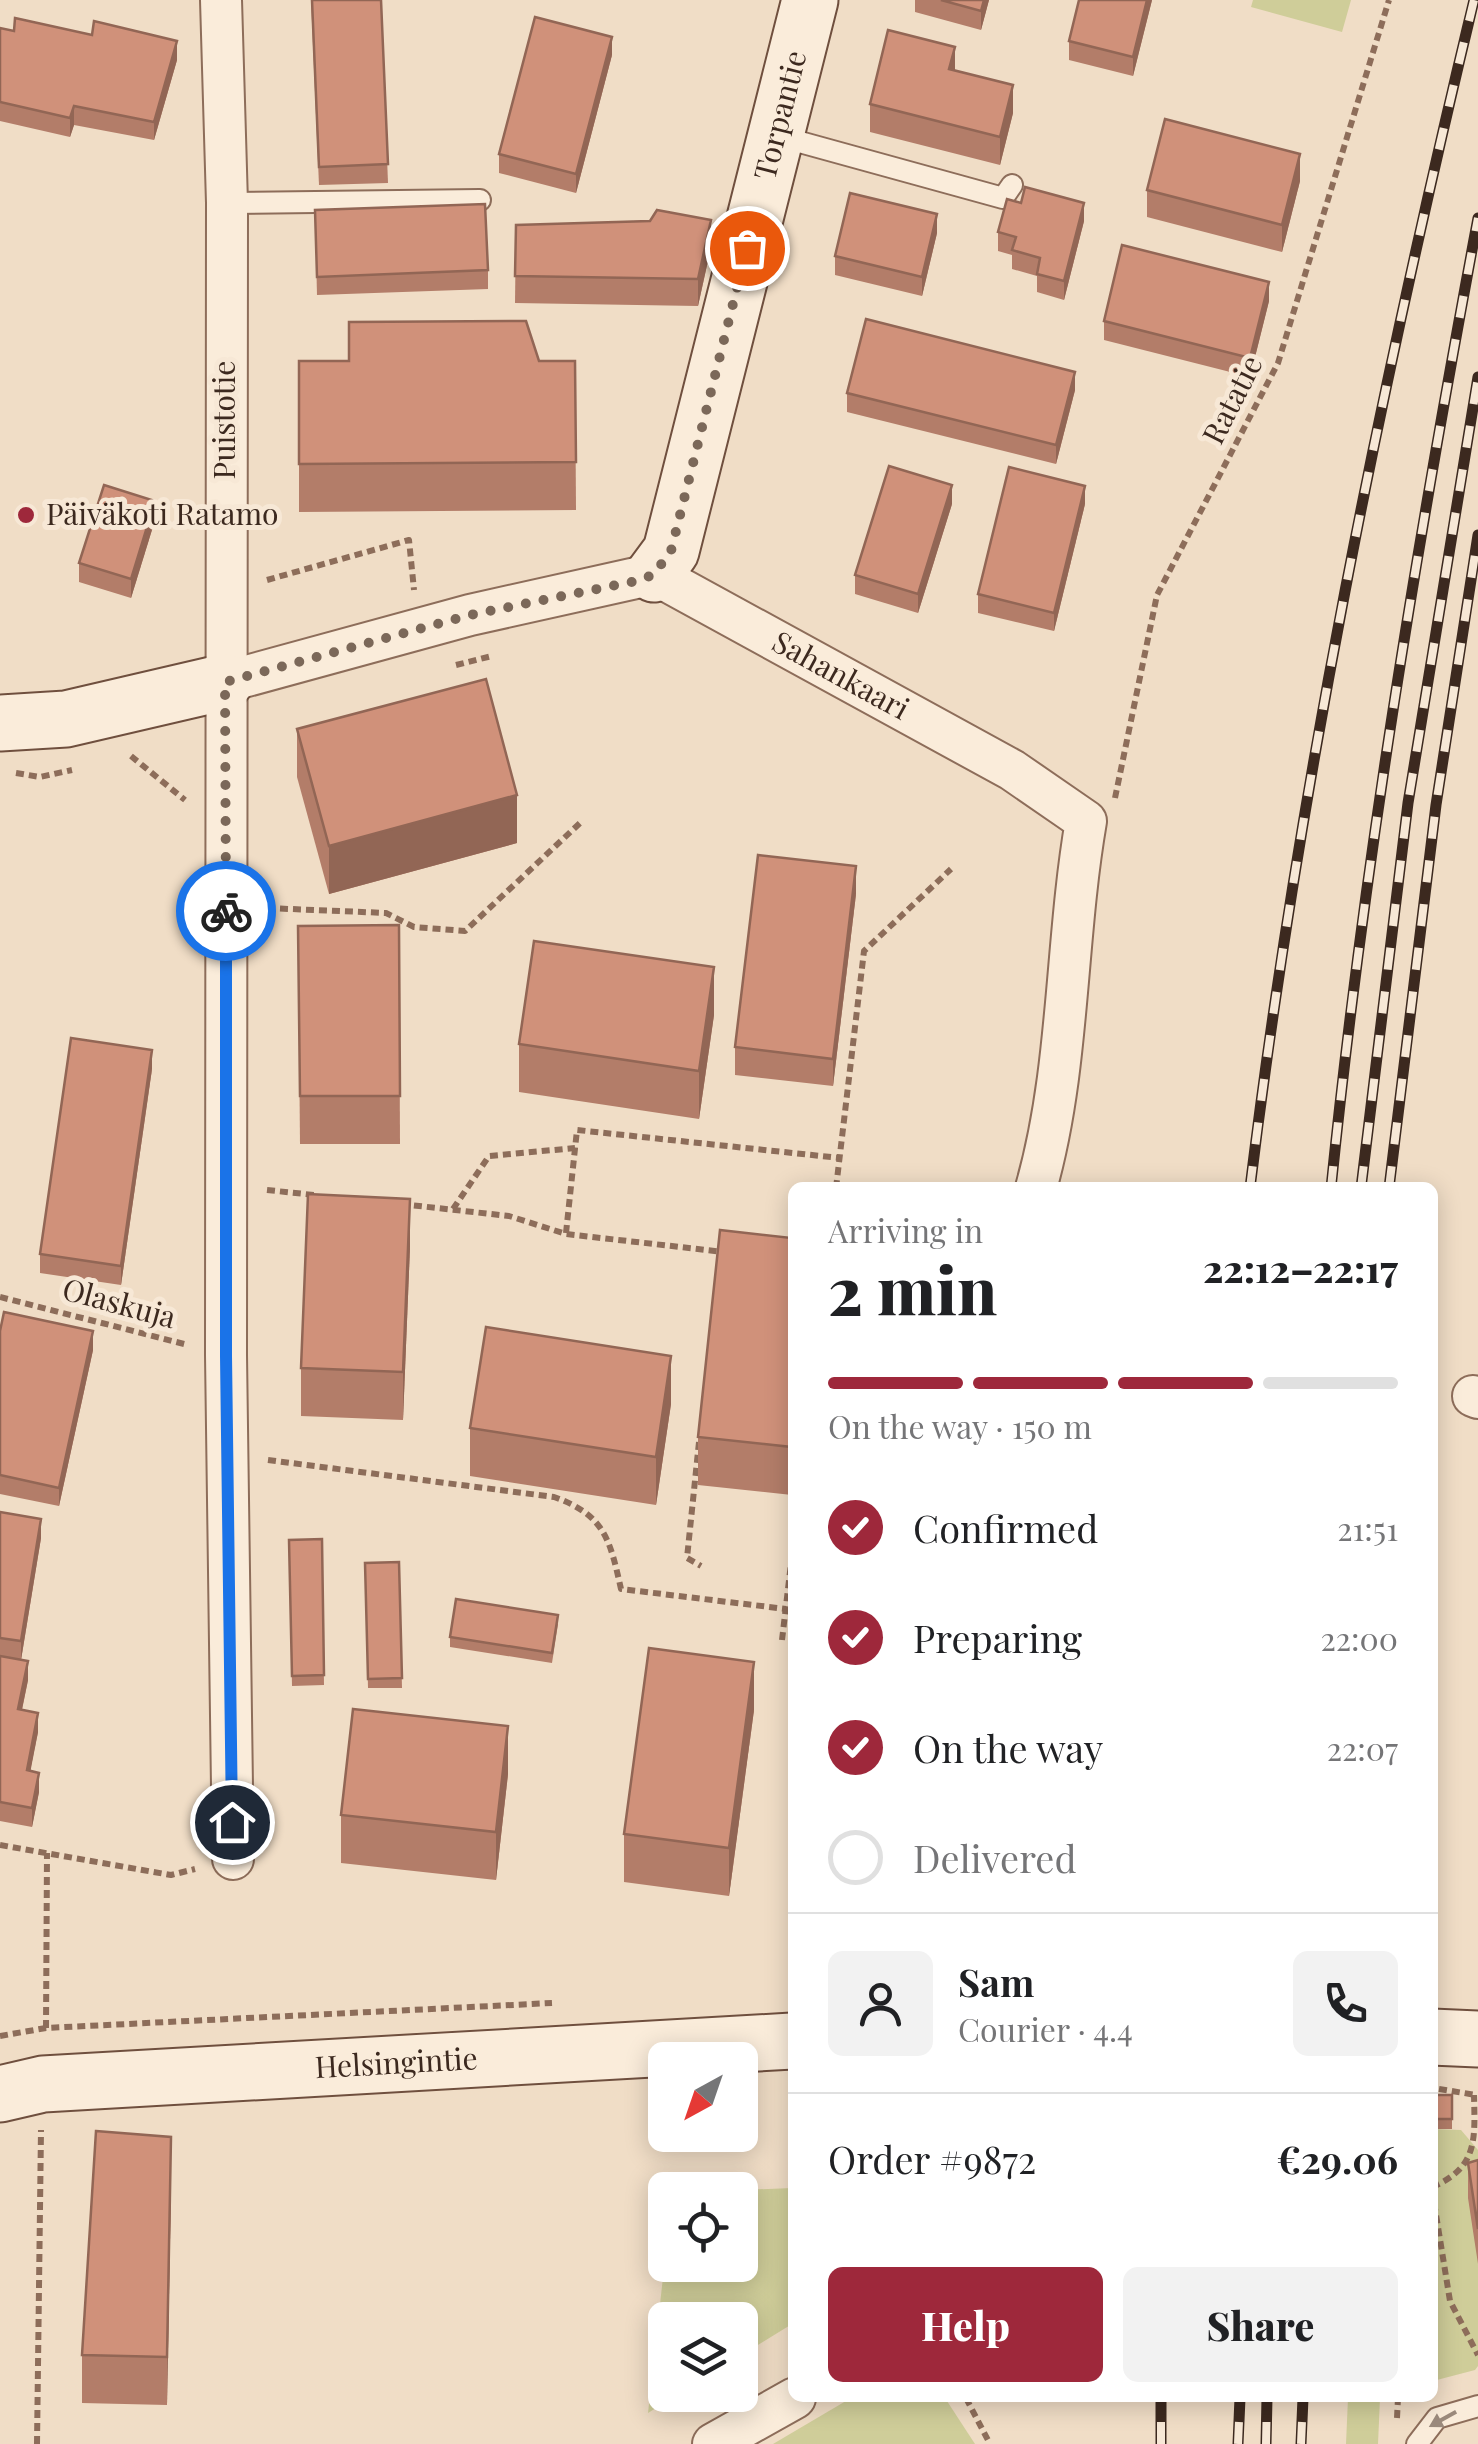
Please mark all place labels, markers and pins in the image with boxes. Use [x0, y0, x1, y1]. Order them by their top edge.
pin [705, 206, 790, 291]
place label: Päiväkoti Ratamo [46, 493, 279, 533]
marker: Päiväkoti Ratamo [15, 504, 37, 526]
pin [190, 1780, 275, 1865]

